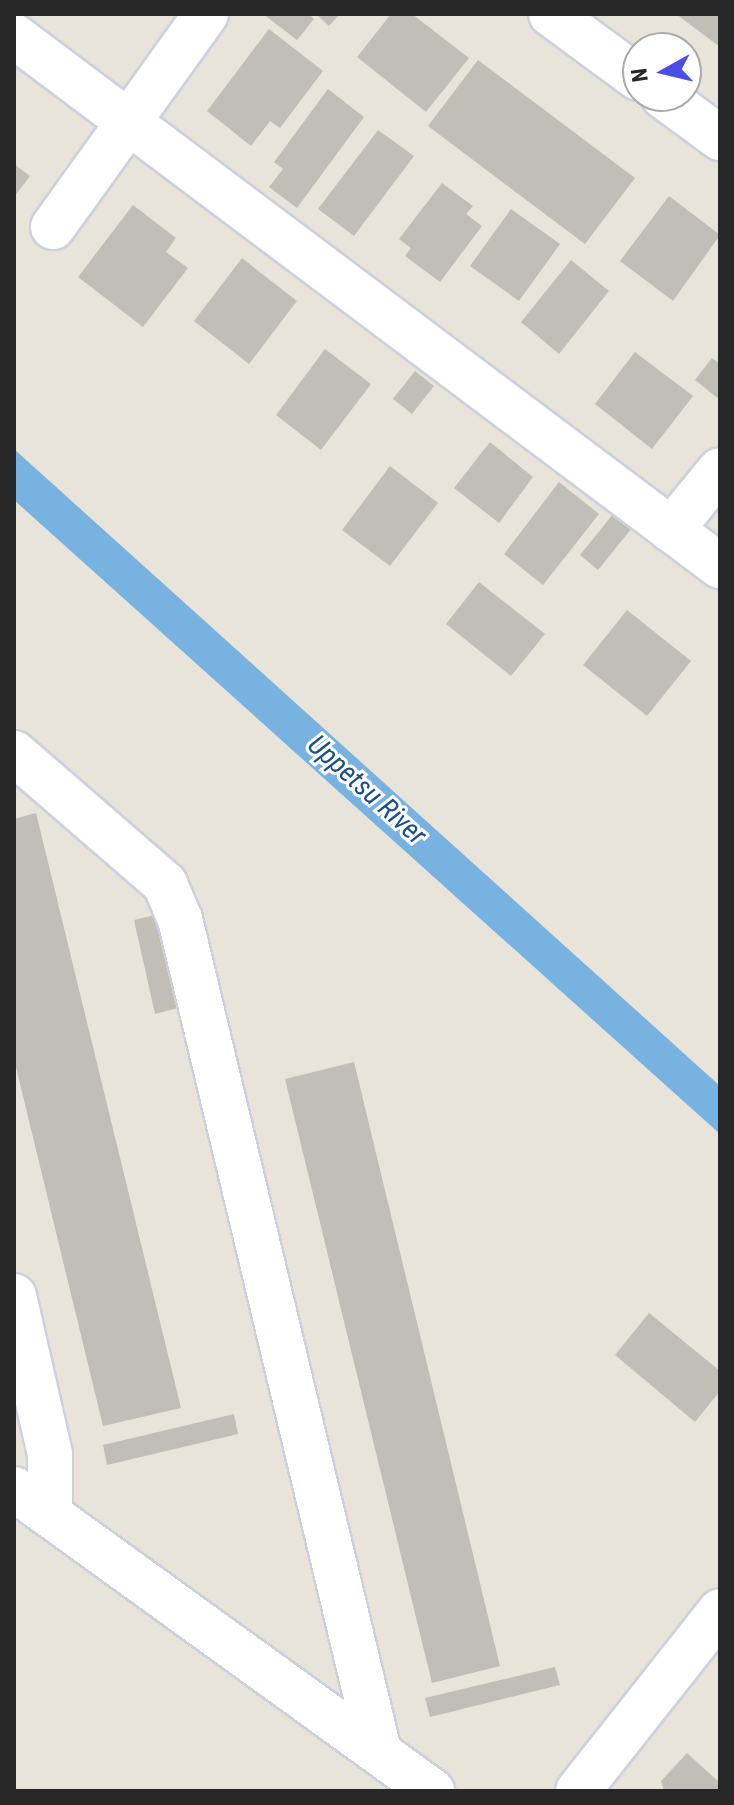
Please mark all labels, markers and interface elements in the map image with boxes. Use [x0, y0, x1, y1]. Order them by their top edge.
north arrow [622, 32, 702, 112]
text: N [626, 67, 653, 84]
water label: Uppetsu River [301, 728, 433, 852]

